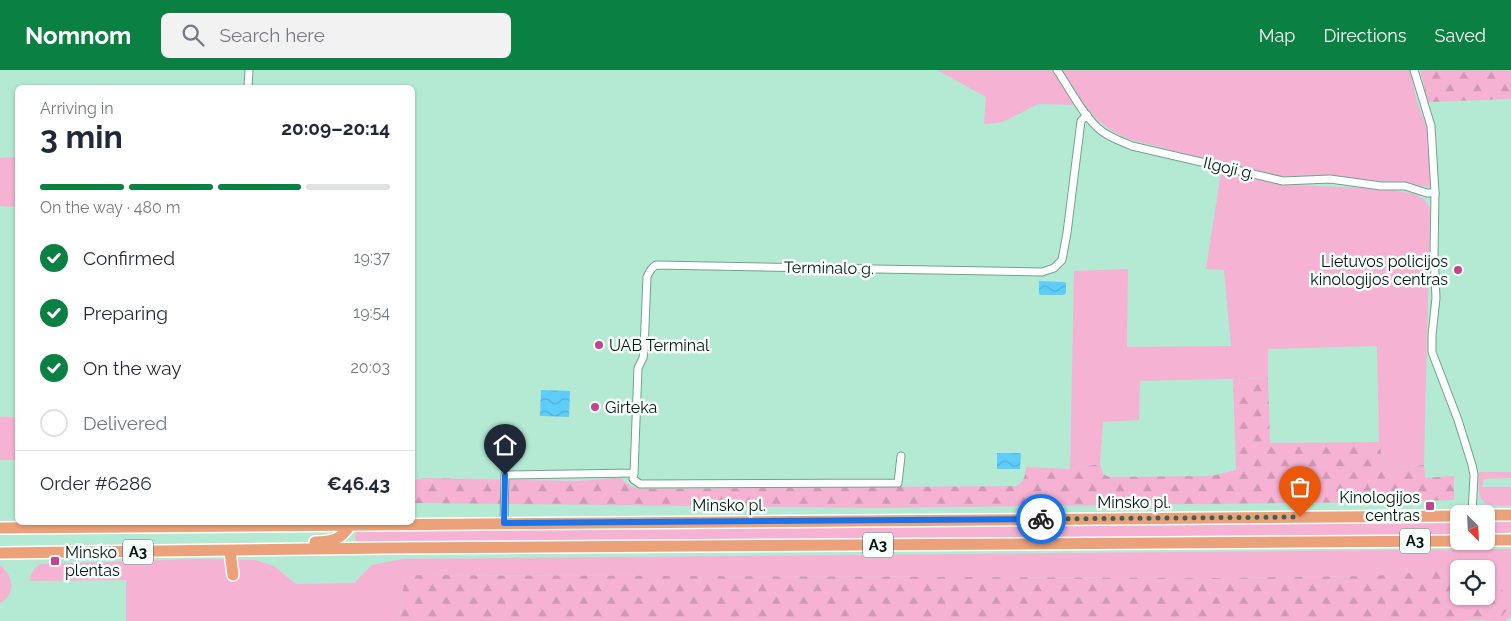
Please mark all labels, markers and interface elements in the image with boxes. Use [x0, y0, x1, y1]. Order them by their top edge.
search box [161, 13, 511, 58]
text: Nomnom [25, 21, 131, 50]
icon: search [179, 21, 207, 49]
text: Search here [219, 24, 325, 46]
text: Map [1259, 25, 1295, 46]
text: Directions [1323, 25, 1407, 46]
text: Saved [1435, 25, 1486, 46]
text: Arriving in [40, 99, 114, 118]
text: 20:09–20:14 [281, 117, 390, 139]
text: 3 min [40, 118, 123, 155]
street label: Ilgoji g. [1202, 153, 1256, 183]
text: On the way · 480 m [40, 198, 181, 217]
icon: check [40, 244, 68, 272]
text: Confirmed [83, 247, 175, 269]
text: 19:37 [354, 248, 390, 267]
place label: Lietuvos policijos kinologijos centras [1310, 252, 1448, 289]
street label: Terminalo g. [784, 258, 874, 278]
marker: Lietuvos policijos kinologijos centras [1452, 264, 1464, 276]
icon: check [40, 299, 68, 327]
text: Preparing [83, 302, 168, 324]
text: 19:54 [353, 303, 390, 322]
place label: UAB Terminal [609, 336, 710, 355]
marker: UAB Terminal [593, 339, 605, 351]
icon: check [40, 354, 68, 382]
text: On the way [83, 357, 182, 379]
text: 20:03 [351, 358, 390, 377]
place label: Girteka [605, 398, 657, 417]
marker: Girteka [589, 401, 601, 413]
text: Delivered [83, 412, 167, 434]
pin [484, 424, 526, 475]
icon: home [491, 431, 519, 459]
pin [1279, 466, 1321, 517]
text: Order #6286 [40, 472, 152, 494]
text: €46.43 [327, 472, 390, 494]
icon: bag [1286, 473, 1314, 501]
place label: Kinologijos centras [1339, 488, 1420, 525]
street label: Minsko pl. [1097, 493, 1171, 512]
courier [1016, 494, 1066, 544]
street label: Minsko pl. [692, 496, 766, 515]
marker: Kinologijos centras [1424, 500, 1436, 512]
icon: bike [1027, 505, 1055, 533]
north arrow [1450, 505, 1495, 550]
map controls [1450, 505, 1495, 605]
road number: A3 [1400, 528, 1430, 554]
road number: A3 [863, 532, 893, 558]
road number: A3 [123, 540, 153, 564]
place label: Minsko plentas [65, 543, 120, 580]
marker: Minsko plentas [49, 555, 61, 567]
button: locate [1450, 560, 1495, 605]

